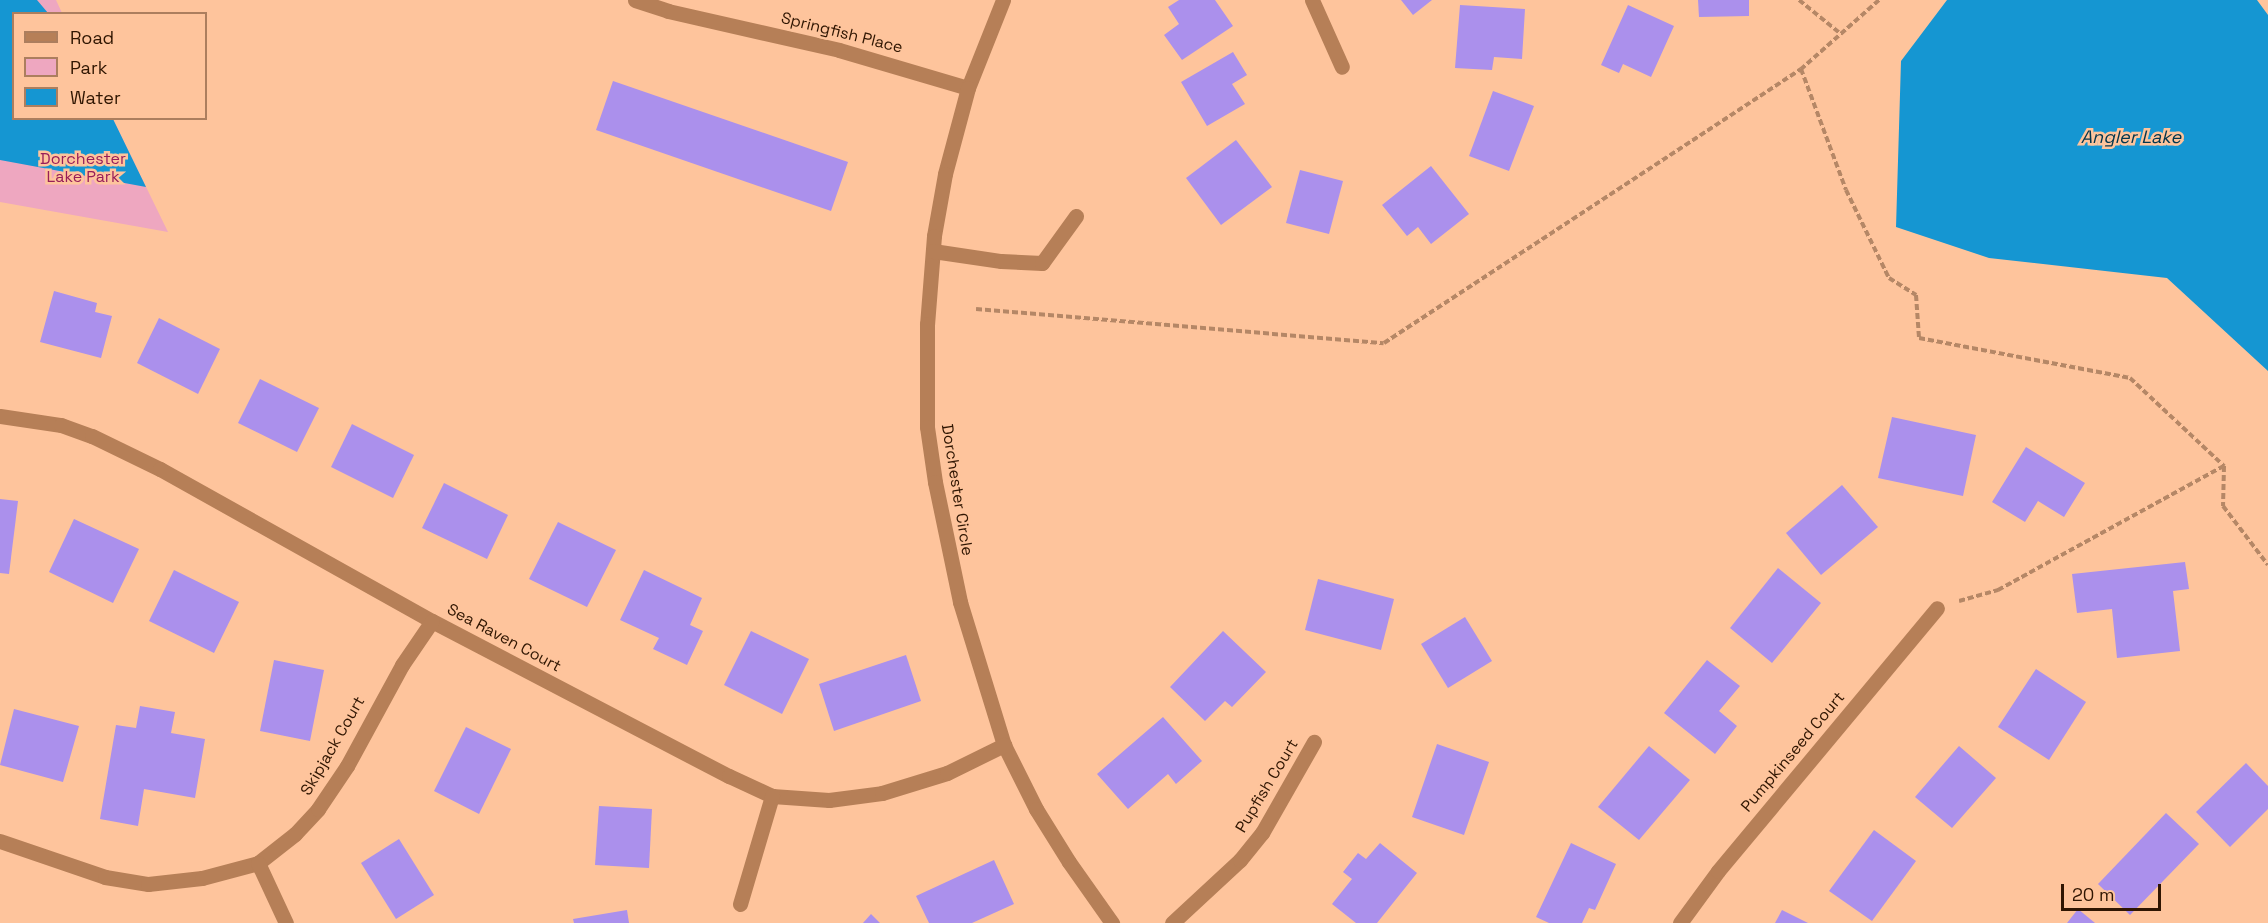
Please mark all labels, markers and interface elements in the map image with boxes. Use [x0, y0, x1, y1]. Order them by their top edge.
street label: Springfish Place [779, 9, 905, 57]
legend [12, 12, 207, 120]
text: Road [70, 26, 114, 49]
text: Park [70, 56, 107, 79]
text: Water [70, 86, 121, 109]
water label: Angler Lake [2081, 126, 2181, 148]
park label: Dorchester Lake Park [40, 149, 126, 187]
street label: Dorchester Circle [937, 423, 977, 557]
street label: Sea Raven Court [444, 600, 564, 676]
street label: Pumpkinseed Court [1737, 688, 1849, 816]
street label: Skipjack Court [297, 693, 369, 799]
street label: Pupfish Court [1232, 736, 1302, 836]
scale bar [2064, 872, 2164, 910]
text: 20 m [2072, 883, 2115, 906]

